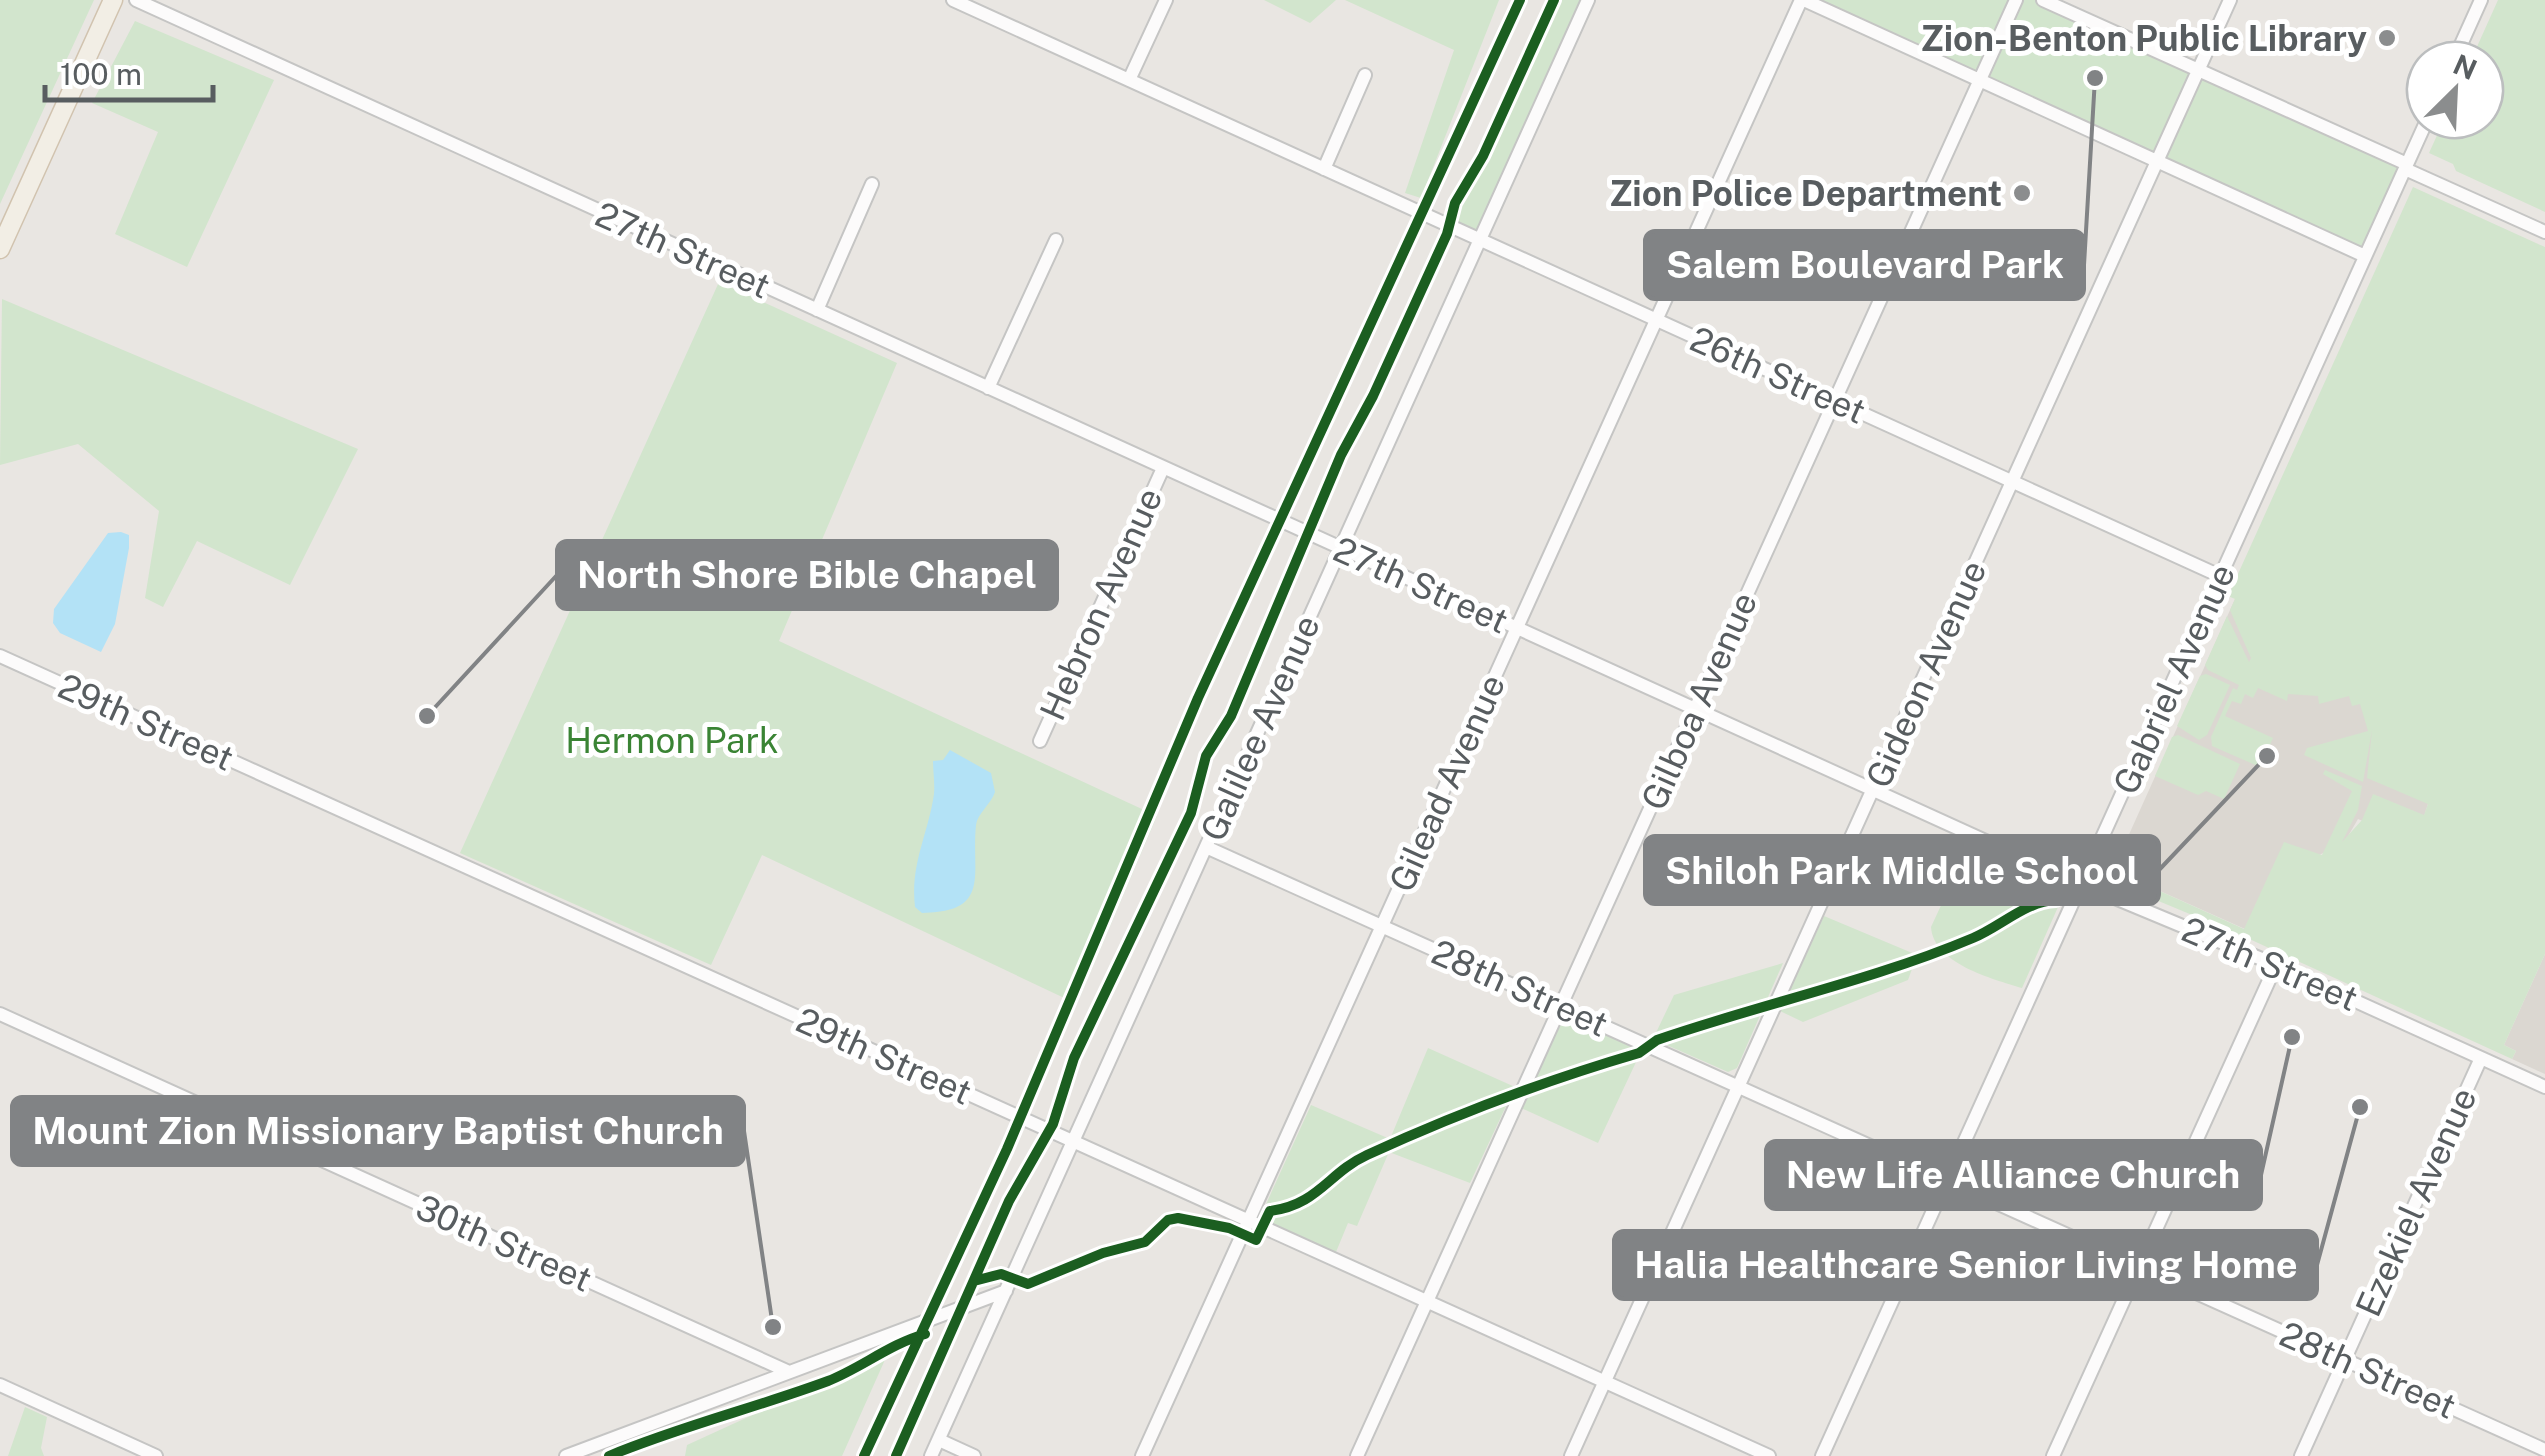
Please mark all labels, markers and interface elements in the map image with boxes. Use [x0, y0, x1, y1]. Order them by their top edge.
place label: Zion-Benton Public Library [1921, 18, 2367, 59]
marker: Zion-Benton Public Library [2376, 27, 2398, 49]
scale bar [45, 40, 212, 102]
north arrow [2405, 40, 2505, 140]
text: N [2449, 47, 2482, 86]
text: 100 m [60, 56, 142, 92]
place label: Zion Police Department [1609, 173, 2002, 214]
marker: Zion Police Department [2011, 182, 2033, 204]
street label: 27th Street [590, 193, 776, 307]
callout: Salem Boulevard Park [1645, 231, 2084, 299]
text: Salem Boulevard Park [1666, 242, 2064, 287]
street label: 26th Street [1684, 318, 1872, 432]
street label: Hebron Avenue [1032, 482, 1170, 726]
street label: 27th Street [1328, 528, 1514, 642]
callout: North Shore Bible Chapel [557, 541, 1057, 609]
text: North Shore Bible Chapel [577, 552, 1037, 597]
street label: Gideon Avenue [1858, 554, 1994, 794]
street label: Gabriel Avenue [2105, 558, 2243, 800]
street label: Gilboa Avenue [1633, 586, 1765, 816]
street label: Galilee Avenue [1192, 609, 1328, 847]
street label: 29th Street [52, 665, 240, 779]
street label: Gilead Avenue [1381, 668, 1513, 898]
park label: Hermon Park [565, 720, 779, 761]
callout: Shiloh Park Middle School [1645, 836, 2159, 904]
text: Shiloh Park Middle School [1665, 848, 2139, 893]
street label: 27th Street [2176, 909, 2364, 1019]
street label: 28th Street [1426, 931, 1614, 1045]
street label: 29th Street [790, 999, 978, 1113]
street label: Ezekiel Avenue [2347, 1081, 2485, 1323]
callout: Mount Zion Missionary Baptist Church [12, 1097, 744, 1165]
text: Mount Zion Missionary Baptist Church [32, 1108, 724, 1153]
callout: New Life Alliance Church [1766, 1141, 2261, 1209]
text: New Life Alliance Church [1786, 1152, 2240, 1197]
street label: 30th Street [410, 1186, 598, 1300]
callout: Halia Healthcare Senior Living Home [1614, 1231, 2317, 1299]
text: Halia Healthcare Senior Living Home [1634, 1242, 2298, 1287]
street label: 28th Street [2274, 1313, 2462, 1427]

